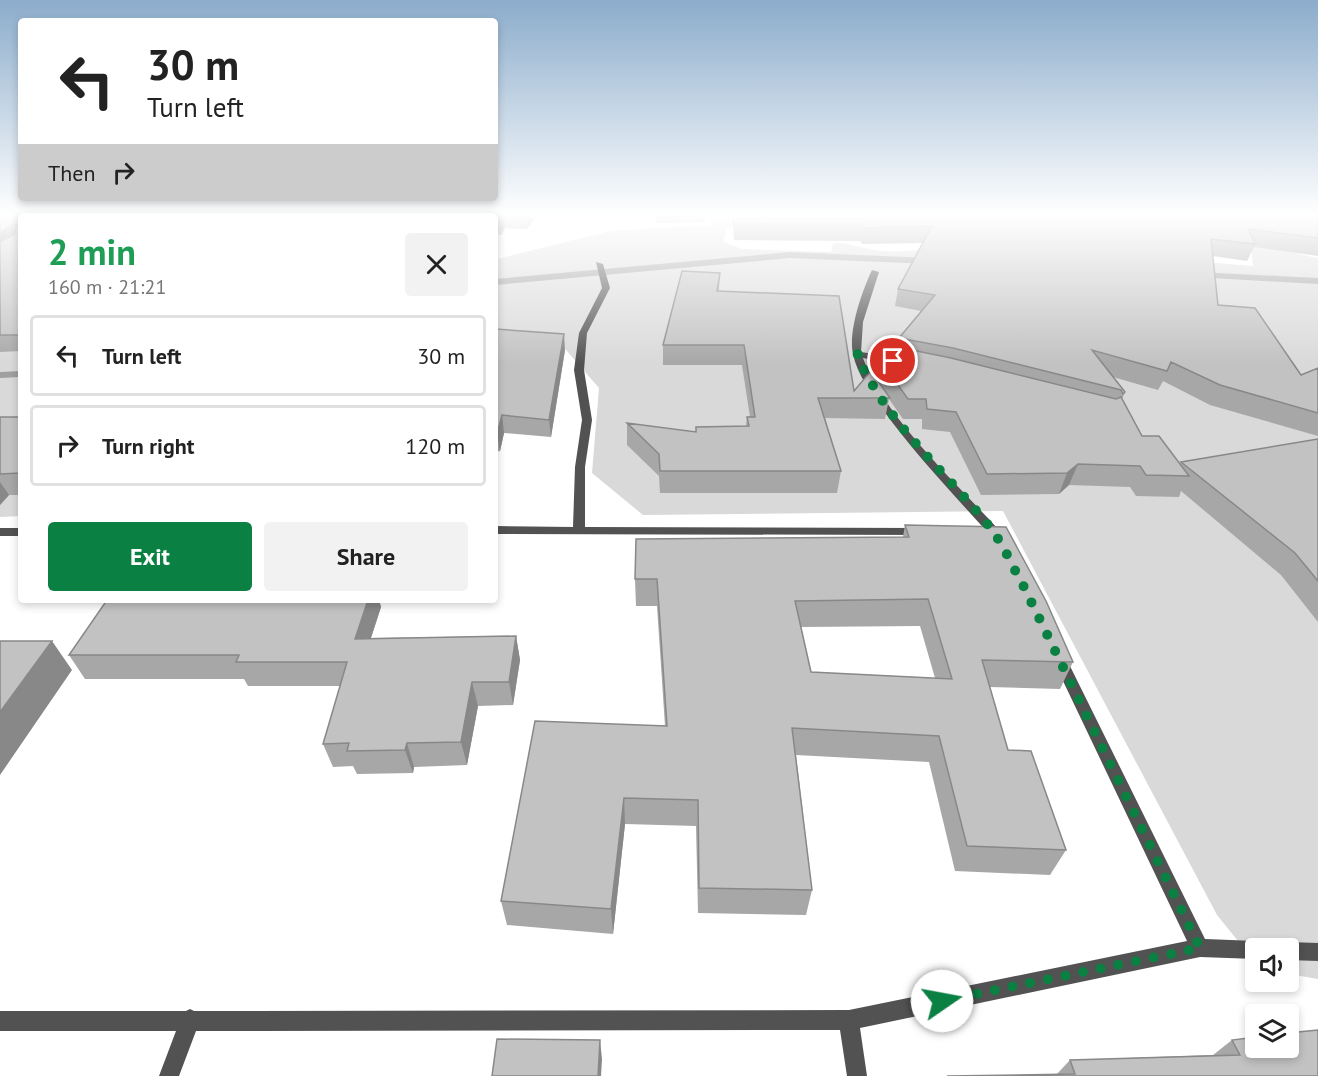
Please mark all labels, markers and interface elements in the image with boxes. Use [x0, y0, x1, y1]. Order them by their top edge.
text: 30 m [147, 37, 239, 92]
icon: left [48, 42, 126, 120]
text: Turn left [147, 90, 244, 124]
icon: right [107, 156, 140, 189]
text: Then [48, 159, 95, 187]
text: 2 min [48, 228, 136, 275]
button: close [405, 233, 468, 296]
text: 160 m · 21:21 [48, 274, 166, 300]
pin [867, 335, 918, 386]
icon: left [51, 339, 84, 372]
text: Turn left [102, 342, 182, 370]
text: 30 m [417, 342, 465, 370]
icon: arrive [876, 344, 909, 377]
icon: right [51, 429, 84, 462]
text: Turn right [102, 432, 194, 460]
text: 120 m [405, 432, 465, 460]
button: Exit [48, 522, 252, 591]
button: Share [264, 522, 468, 591]
map controls [1245, 938, 1299, 1058]
button: sound [1245, 938, 1299, 992]
position arrow [910, 969, 974, 1033]
button: layers [1245, 1004, 1299, 1058]

